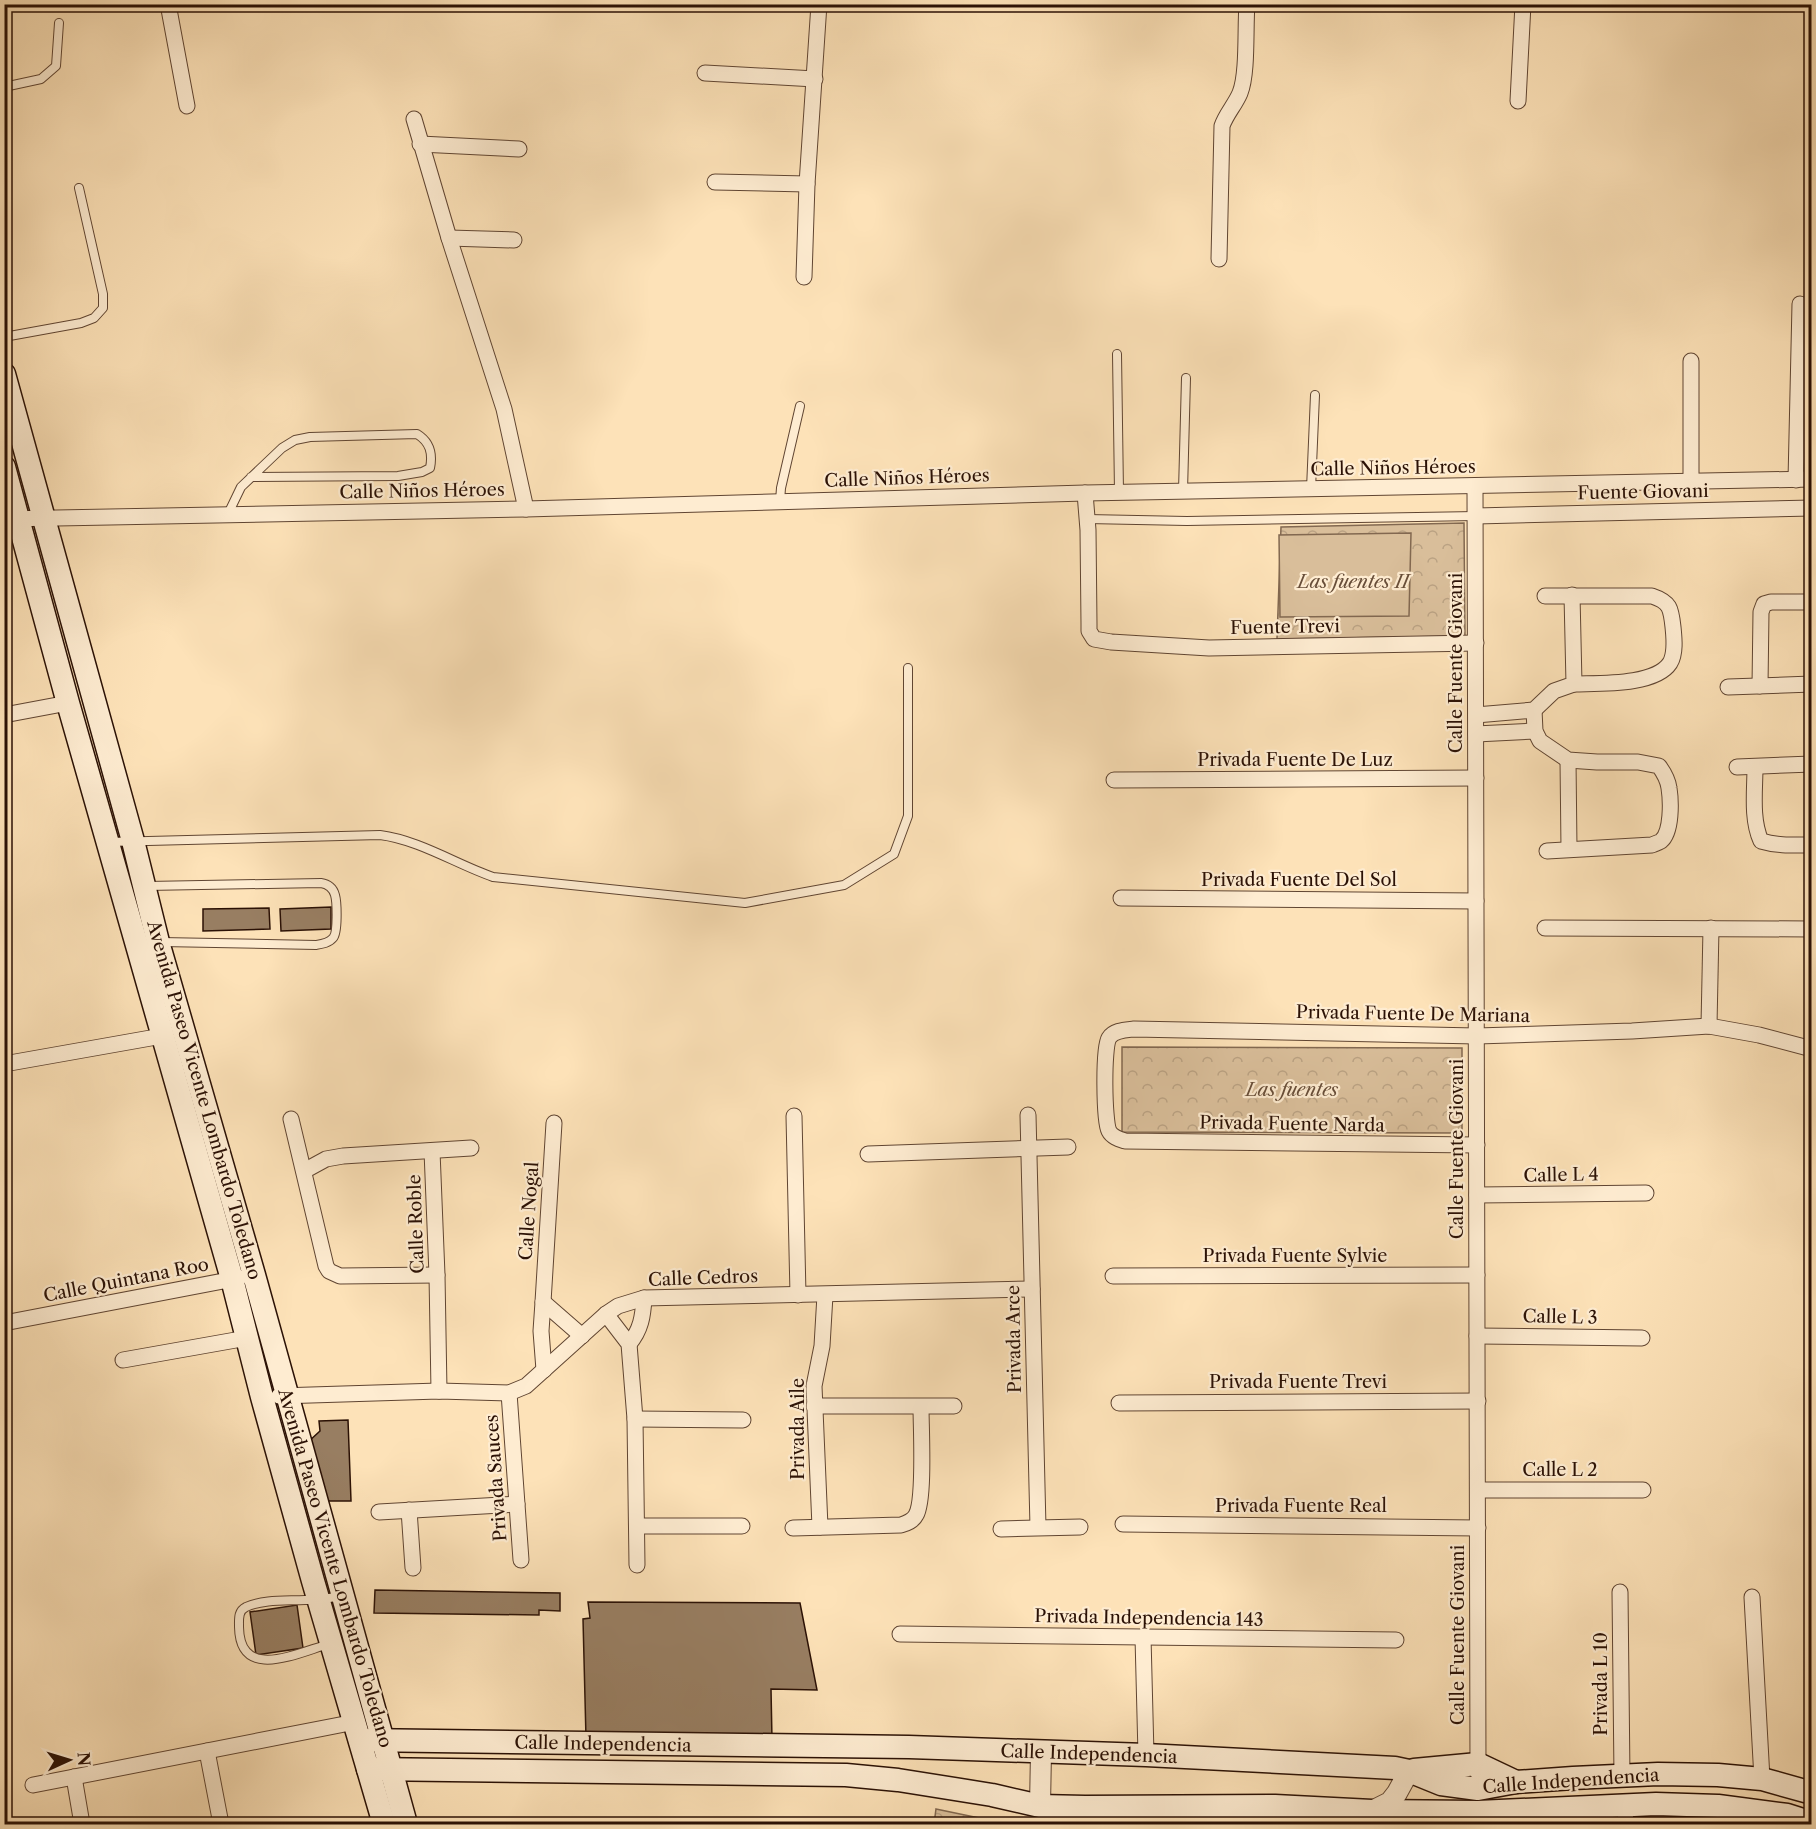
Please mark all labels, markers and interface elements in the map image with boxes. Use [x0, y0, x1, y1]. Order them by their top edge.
street label: Calle Niños Héroes [1310, 456, 1476, 480]
street label: Calle Niños Héroes [824, 464, 990, 492]
street label: Calle Niños Héroes [339, 479, 505, 503]
street label: Fuente Giovani [1577, 480, 1709, 504]
park label: Las fuentes II [1296, 571, 1412, 593]
street label: Calle Fuente Giovani [1445, 572, 1467, 753]
street label: Fuente Trevi [1230, 615, 1340, 639]
street label: Privada Fuente De Luz [1197, 749, 1393, 771]
street label: Privada Fuente Del Sol [1201, 869, 1397, 891]
street label: Avenida Paseo Vicente Lombardo Toledano [142, 917, 266, 1282]
street label: Privada Fuente De Mariana [1296, 1001, 1531, 1027]
street label: Calle Fuente Giovani [1446, 1058, 1468, 1239]
park label: Las fuentes [1244, 1079, 1338, 1101]
street label: Privada Fuente Narda [1199, 1111, 1385, 1137]
street label: Calle Nogal [515, 1161, 543, 1261]
street label: Calle L 4 [1523, 1163, 1599, 1187]
street label: Calle Roble [403, 1174, 429, 1274]
street label: Privada Fuente Sylvie [1203, 1245, 1387, 1267]
street label: Calle Quintana Roo [41, 1253, 211, 1307]
street label: Calle Cedros [648, 1265, 758, 1291]
street label: Privada Arce [1002, 1285, 1026, 1393]
street label: Calle L 3 [1522, 1305, 1598, 1329]
street label: Privada Fuente Trevi [1209, 1371, 1388, 1393]
street label: Privada Aile [787, 1378, 809, 1480]
street label: Avenida Paseo Vicente Lombardo Toledano [273, 1385, 397, 1750]
street label: Privada Sauces [481, 1414, 511, 1542]
street label: Calle L 2 [1522, 1459, 1598, 1481]
street label: Privada Fuente Real [1215, 1495, 1387, 1517]
street label: Calle Fuente Giovani [1447, 1544, 1469, 1725]
street label: Privada Independencia 143 [1034, 1605, 1264, 1631]
street label: Privada L 10 [1590, 1632, 1612, 1736]
north arrow [39, 1730, 99, 1790]
street label: Calle Independencia [514, 1731, 692, 1757]
street label: Calle Independencia [1000, 1740, 1178, 1768]
text: N [74, 1751, 94, 1767]
street label: Calle Independencia [1482, 1764, 1661, 1798]

